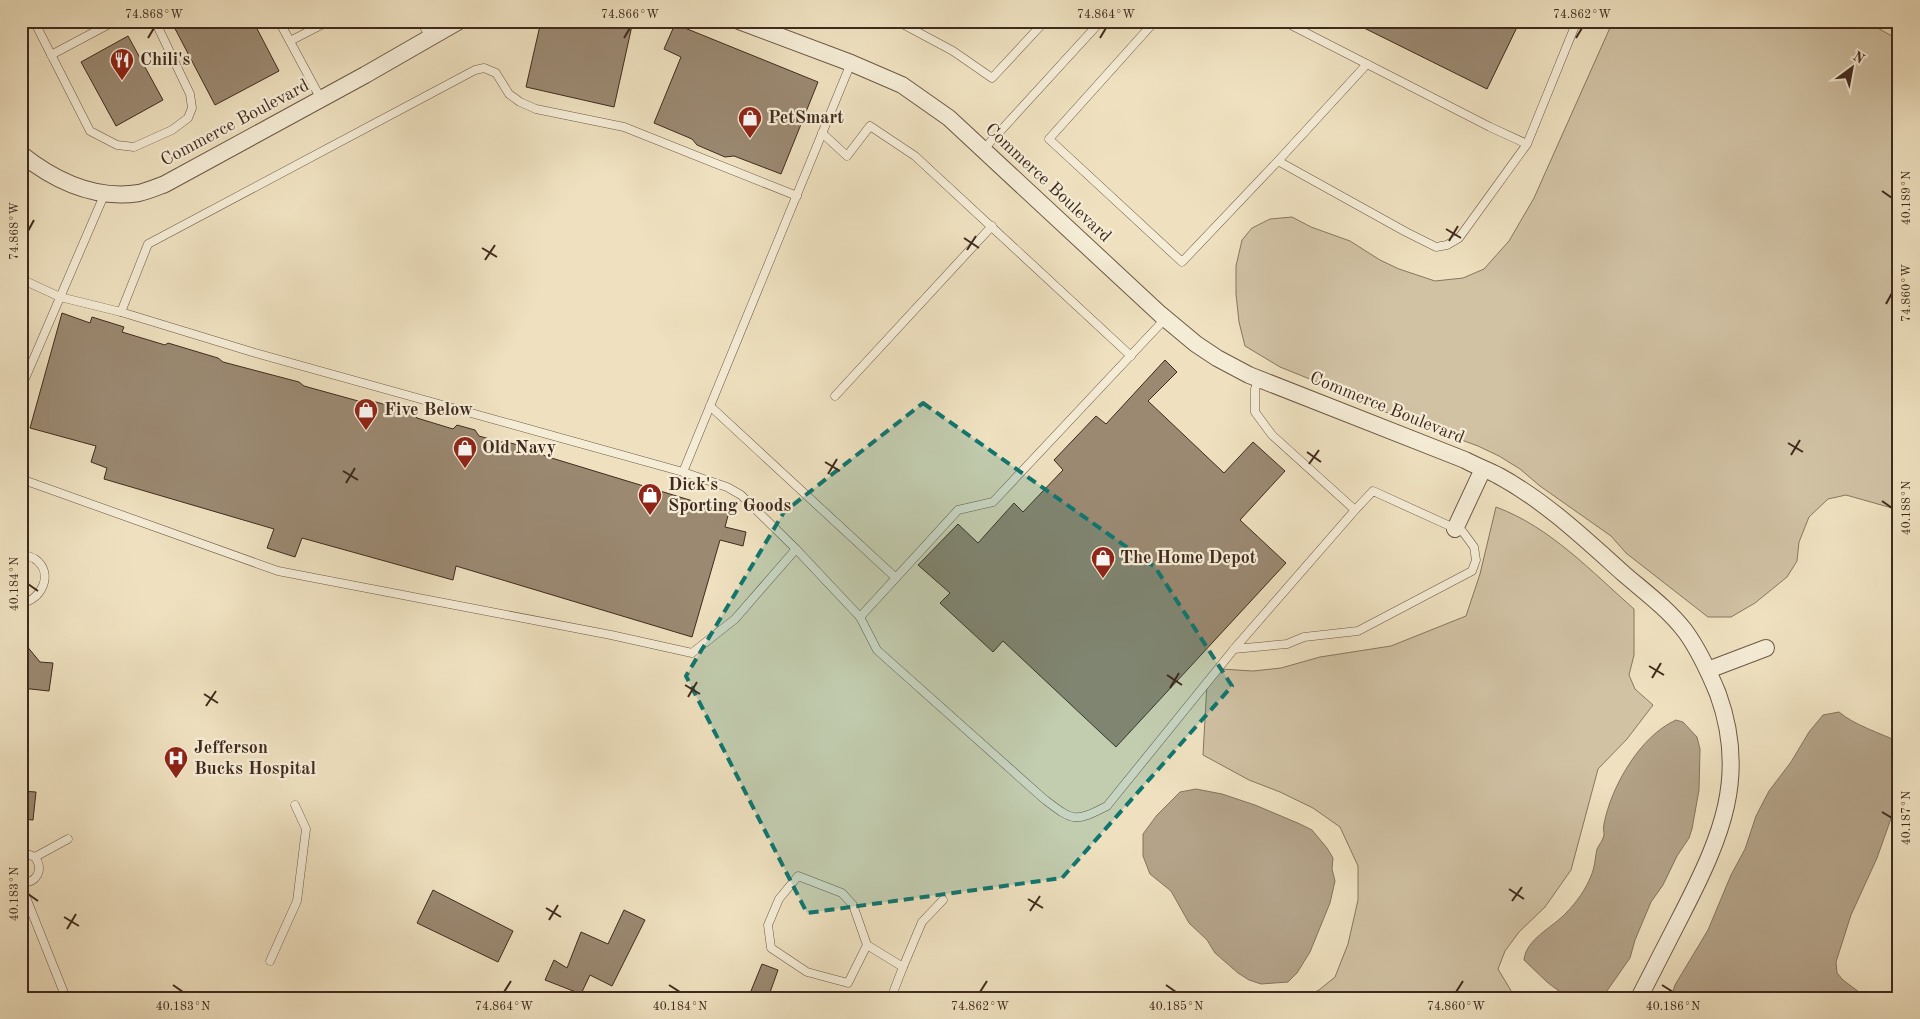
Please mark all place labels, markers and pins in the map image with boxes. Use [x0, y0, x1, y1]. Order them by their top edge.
restaurant icon: Chili's [109, 47, 135, 81]
place label: Chili's [140, 51, 190, 69]
shop icon: PetSmart [737, 105, 763, 139]
place label: PetSmart [768, 109, 844, 127]
shop icon: Five Below [353, 397, 379, 431]
place label: Five Below [384, 401, 473, 419]
shop icon: Old Navy [452, 435, 478, 469]
place label: Old Navy [482, 439, 556, 457]
place label: Dick's Sporting Goods [668, 476, 792, 515]
shop icon: Dick's Sporting Goods [637, 482, 663, 516]
shop icon: The Home Depot [1090, 545, 1116, 579]
place label: The Home Depot [1120, 549, 1257, 567]
place label: Jefferson Bucks Hospital [194, 739, 316, 778]
hospital icon: Jefferson Bucks Hospital [163, 745, 189, 779]

